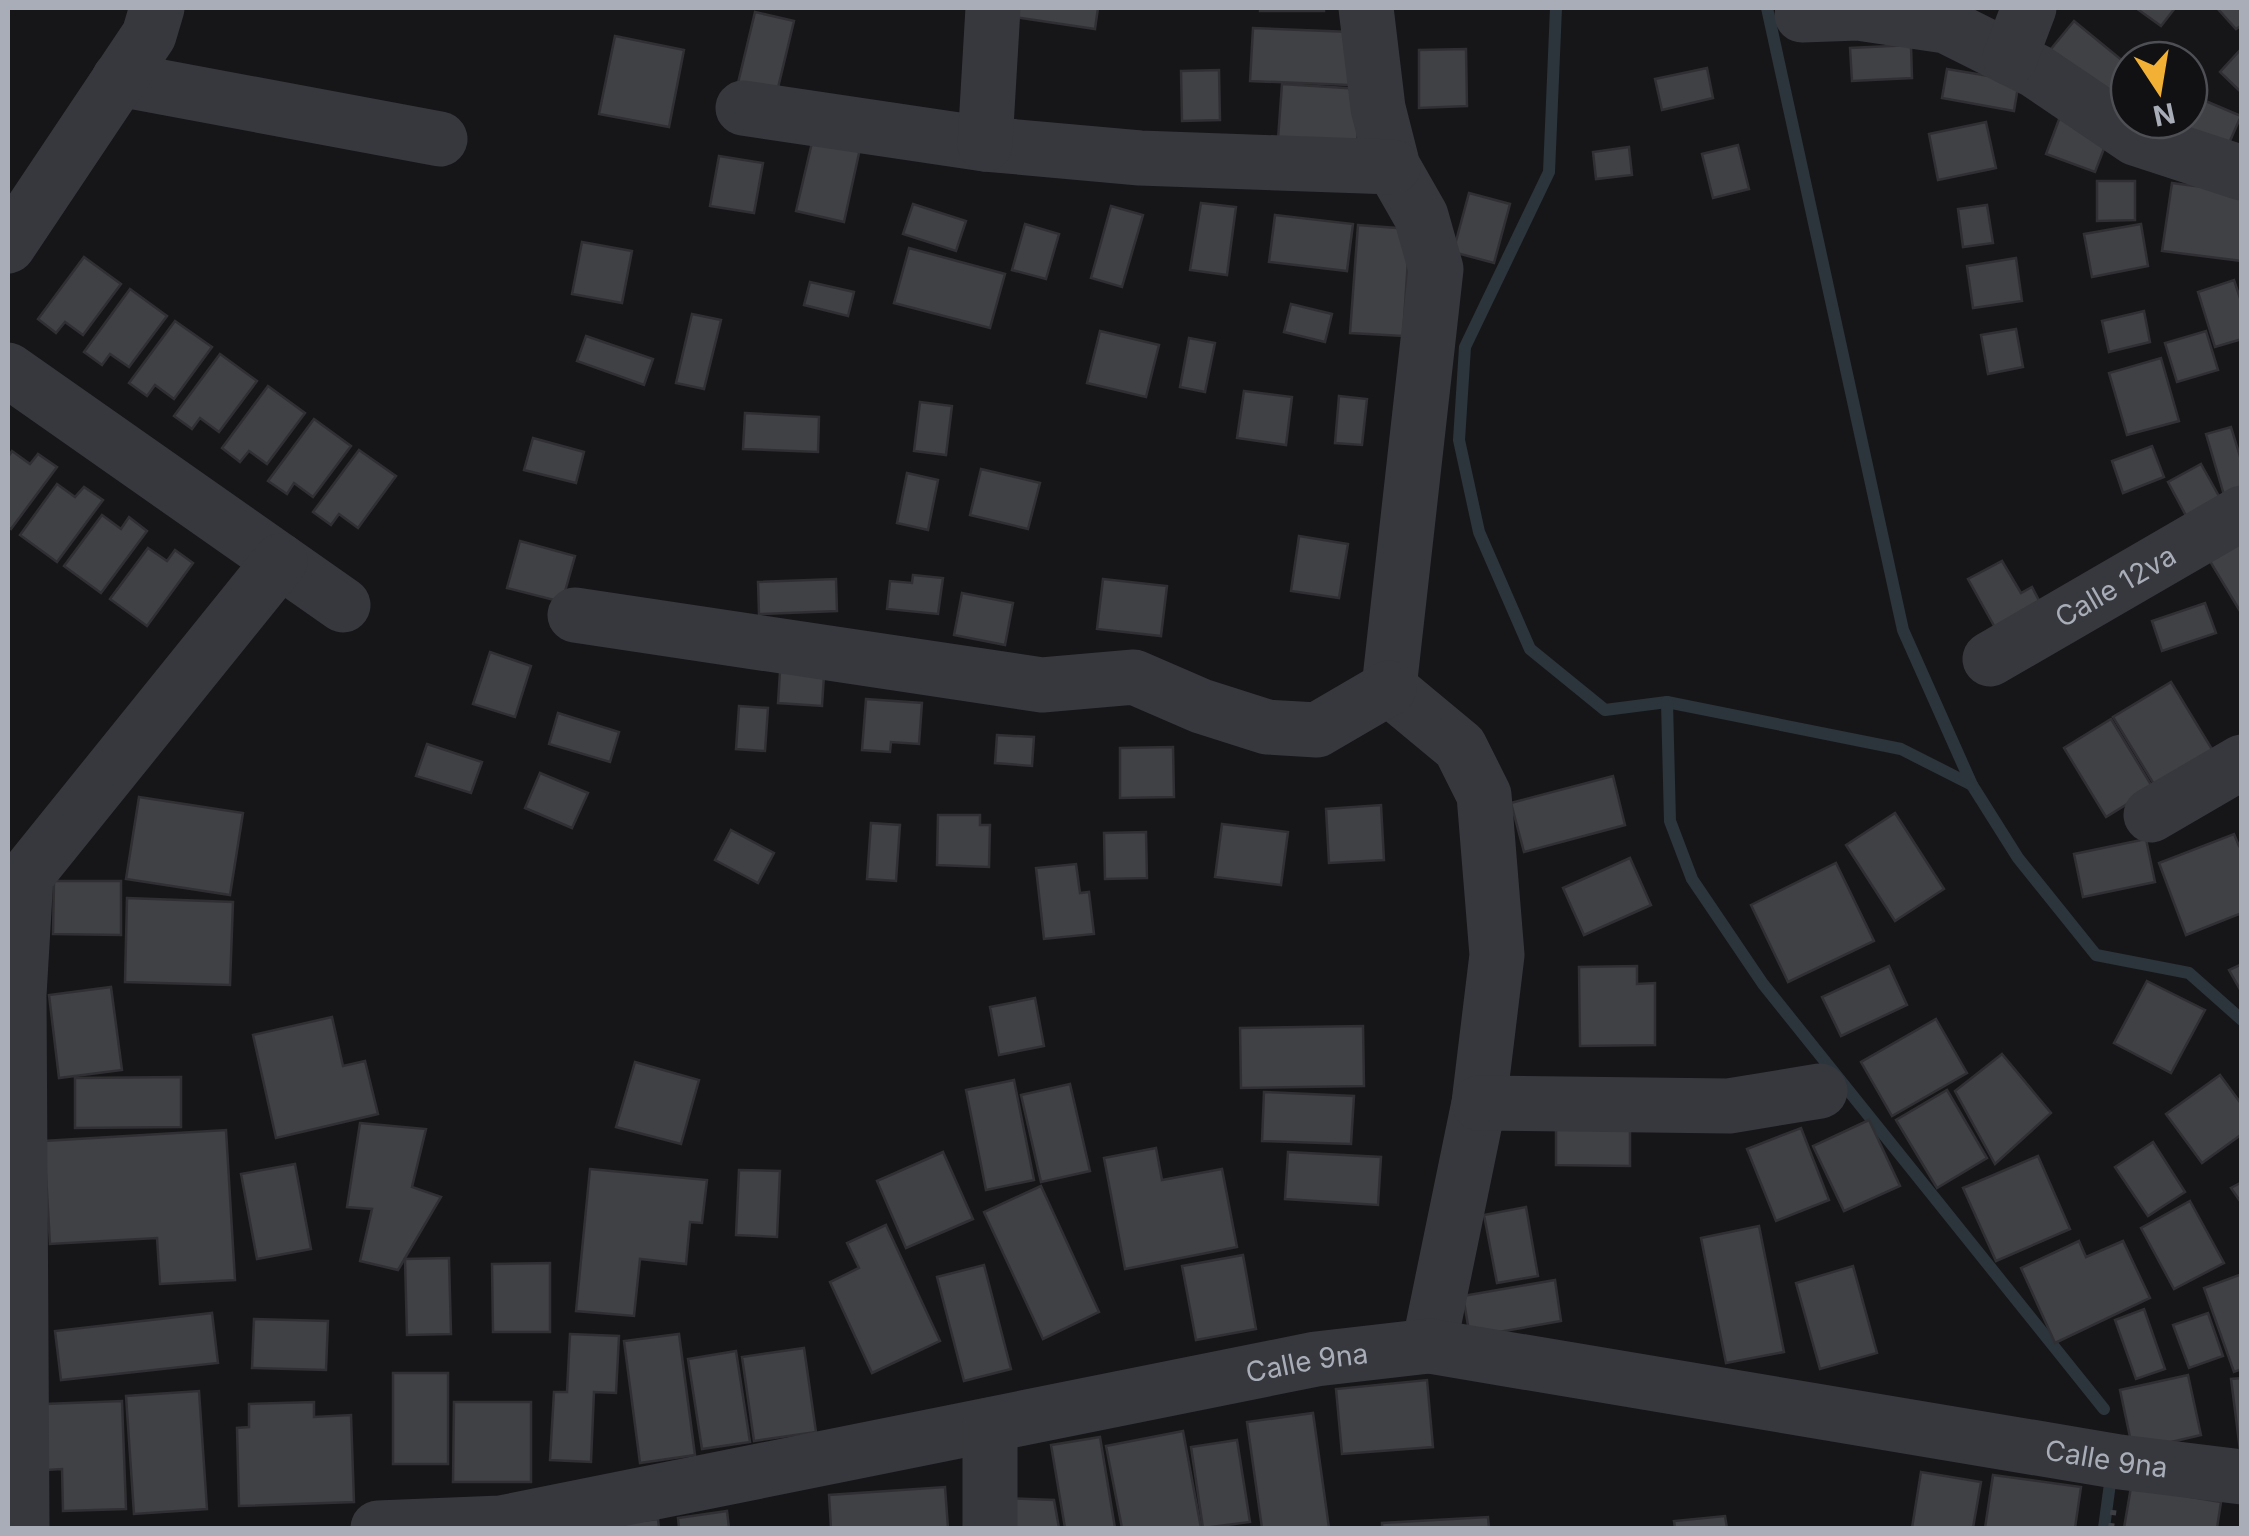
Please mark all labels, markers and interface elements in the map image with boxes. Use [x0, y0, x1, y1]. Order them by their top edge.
north arrow [2109, 40, 2209, 140]
text: N [2150, 96, 2178, 133]
street label: Calle 12va [2049, 538, 2182, 635]
street label: Calle 9na [1243, 1336, 1370, 1390]
street label: Calle 9na [2043, 1433, 2170, 1485]

